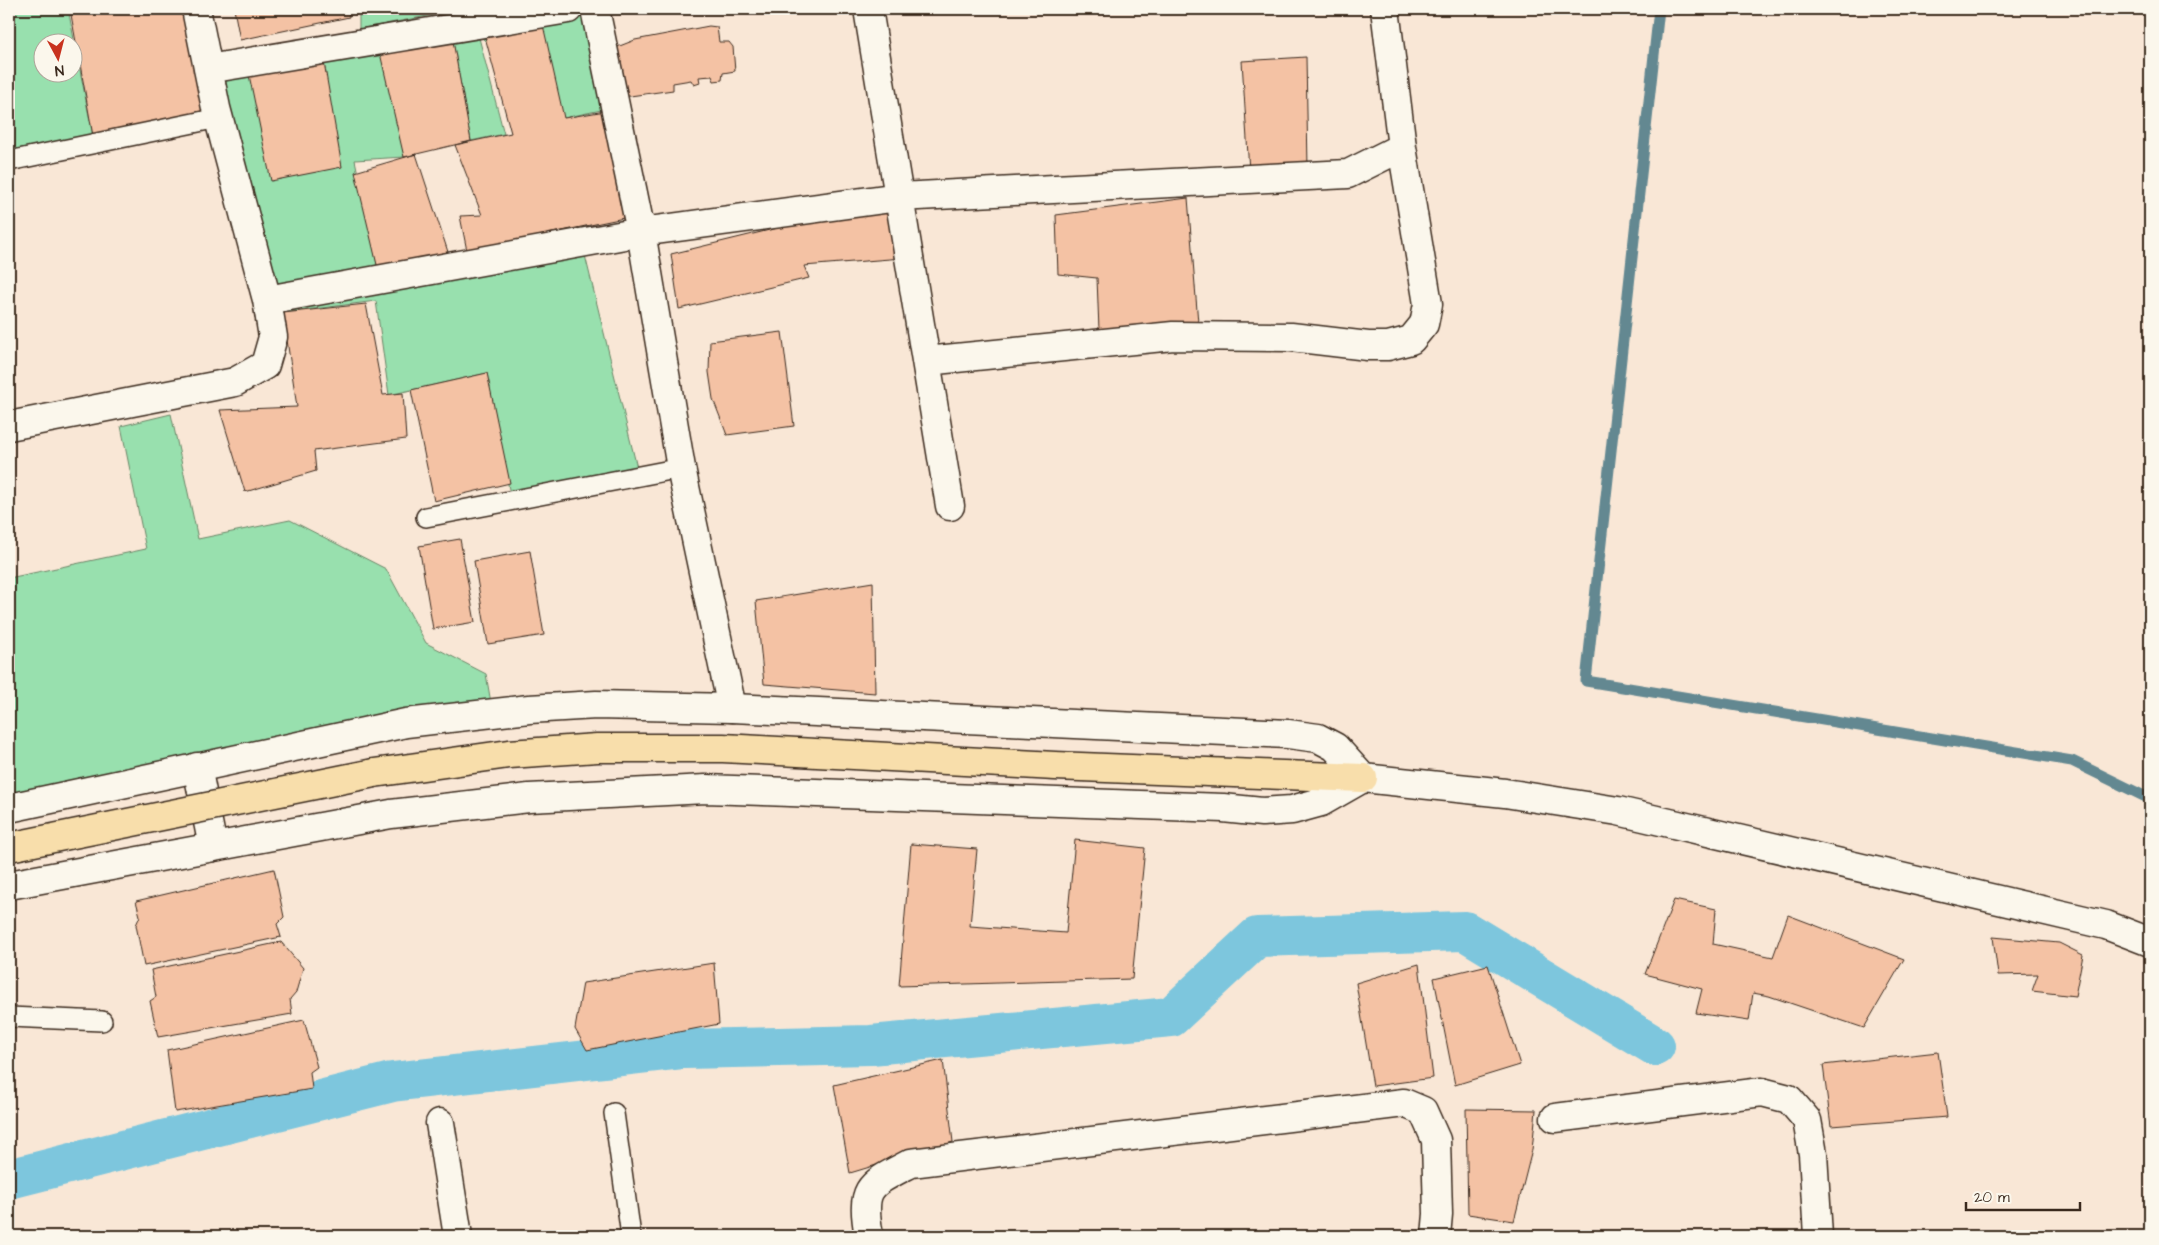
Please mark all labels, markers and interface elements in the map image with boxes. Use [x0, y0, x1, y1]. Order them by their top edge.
north arrow [32, 32, 82, 82]
text: N [54, 59, 65, 80]
scale bar [1966, 1180, 2080, 1212]
text: 20 m [1974, 1187, 2010, 1208]

